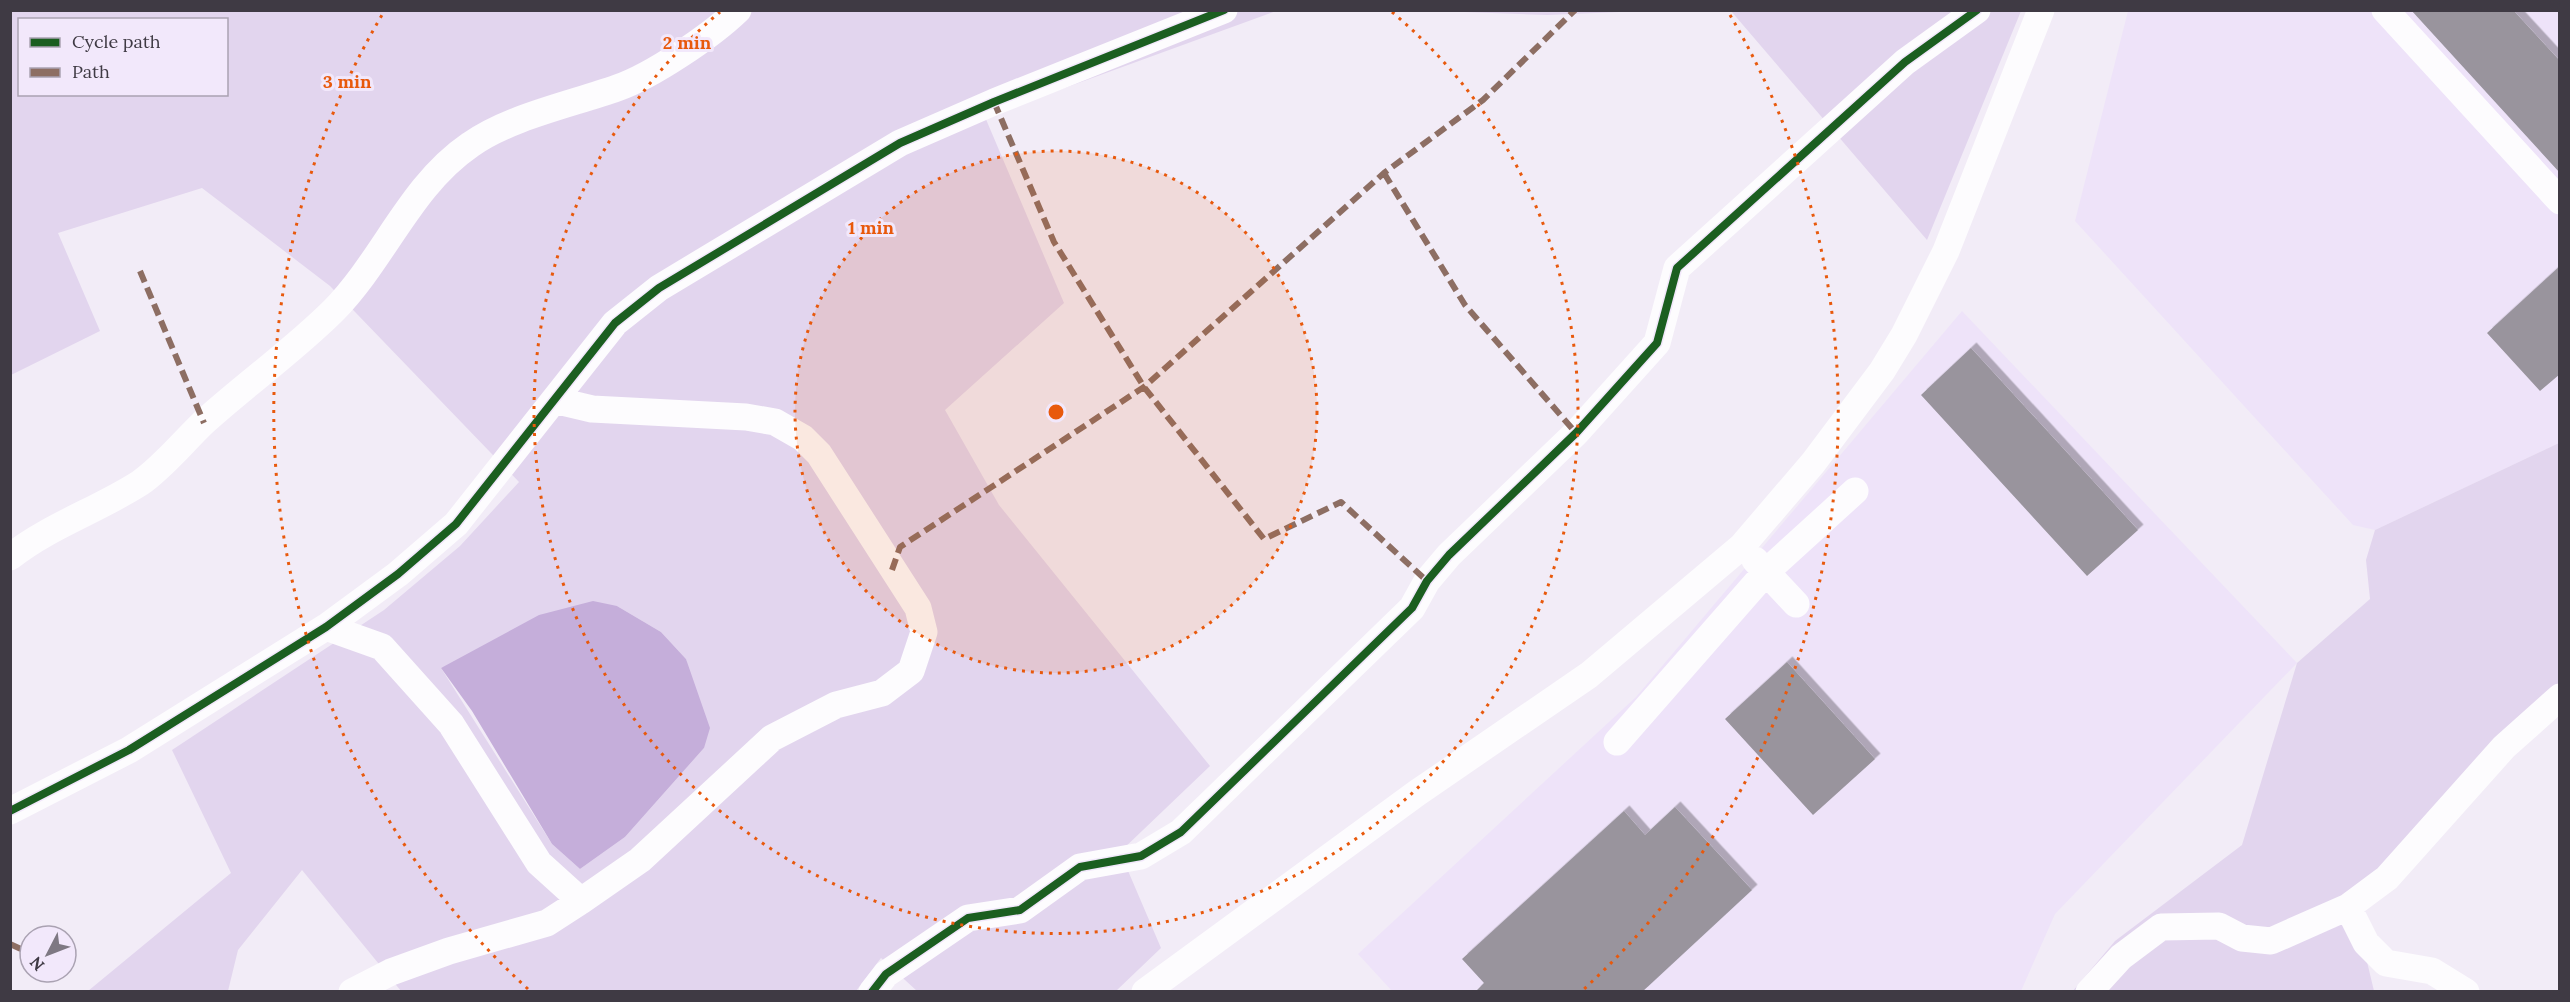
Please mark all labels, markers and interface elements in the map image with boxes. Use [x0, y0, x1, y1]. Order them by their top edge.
legend [18, 18, 228, 96]
text: Cycle path [72, 30, 161, 53]
text: 2 min [663, 31, 712, 54]
text: Path [72, 60, 110, 83]
text: 3 min [323, 70, 372, 93]
text: 1 min [848, 216, 894, 239]
centre of rings [1046, 402, 1066, 422]
north arrow [18, 924, 78, 984]
text: N [25, 953, 48, 975]

